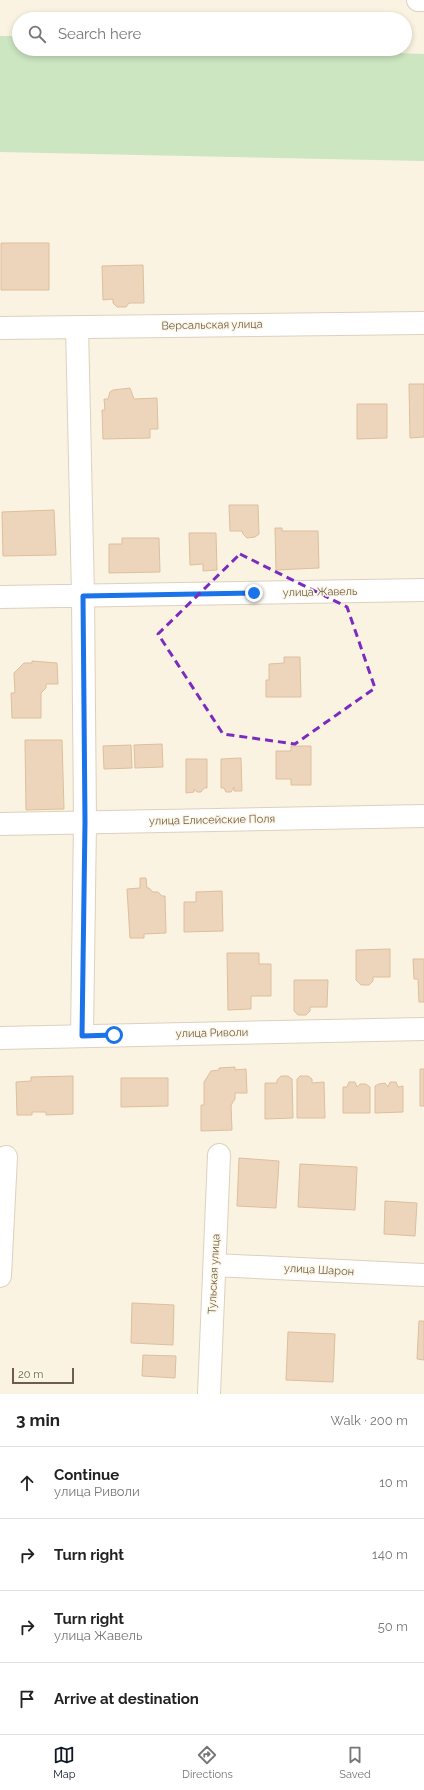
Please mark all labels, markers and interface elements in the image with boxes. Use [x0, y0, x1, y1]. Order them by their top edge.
search box [12, 12, 412, 56]
icon: search [26, 23, 48, 45]
text: Search here [58, 25, 141, 43]
street label: Версальская улица [161, 318, 263, 332]
route end [245, 584, 263, 602]
street label: улица Жавель [283, 585, 358, 599]
street label: улица Елисейские Поля [149, 812, 275, 828]
route start [105, 1026, 123, 1044]
street label: улица Риволи [176, 1026, 248, 1040]
street label: Тульская улица [205, 1233, 223, 1315]
street label: улица Шарон [284, 1262, 354, 1278]
scale bar [12, 1366, 74, 1385]
text: 20 m [18, 1368, 43, 1381]
text: 3 min [16, 1410, 60, 1430]
text: Walk · 200 m [331, 1413, 408, 1428]
text: Continue [54, 1466, 119, 1484]
icon: ahead [16, 1472, 38, 1494]
text: 10 m [379, 1475, 408, 1490]
text: улица Риволи [54, 1484, 140, 1499]
icon: right [16, 1544, 38, 1566]
text: Turn right [54, 1546, 124, 1564]
text: 140 m [372, 1547, 408, 1562]
text: Turn right [54, 1610, 124, 1628]
icon: right [16, 1616, 38, 1638]
text: 50 m [378, 1619, 408, 1634]
text: улица Жавель [54, 1628, 142, 1643]
icon: arrive [16, 1688, 38, 1710]
text: Arrive at destination [54, 1690, 199, 1708]
tab: Map [53, 1744, 76, 1781]
tab: Directions [182, 1744, 233, 1781]
tab: Saved [339, 1744, 371, 1781]

